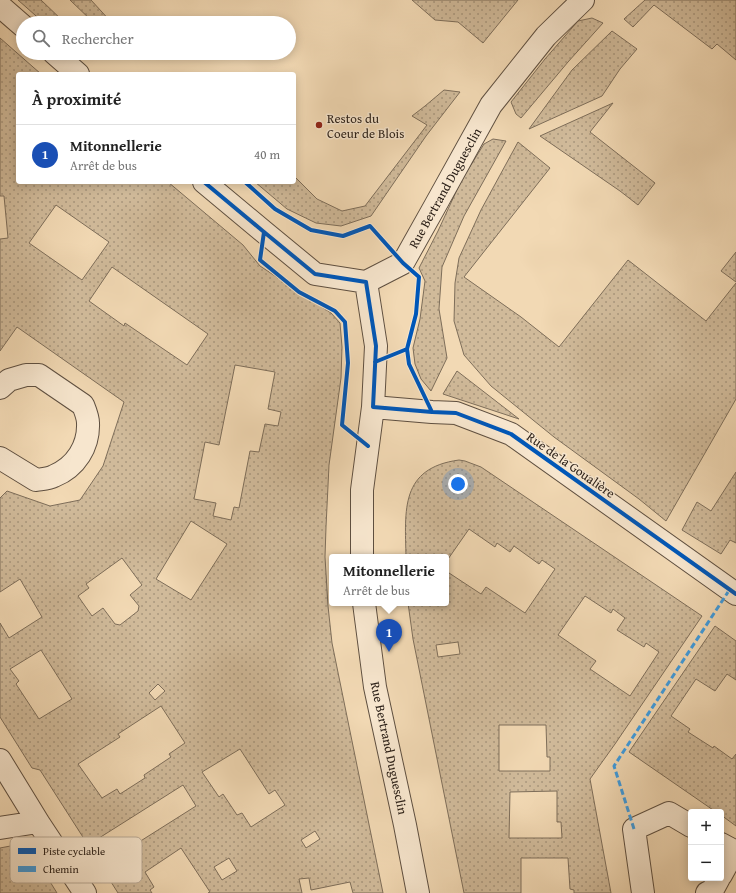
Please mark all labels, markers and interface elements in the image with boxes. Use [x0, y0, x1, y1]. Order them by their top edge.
search box [16, 16, 296, 60]
icon: search [30, 27, 52, 49]
text: Rechercher [62, 28, 134, 49]
text: À proximité [32, 86, 121, 111]
place label: Restos du Coeur de Blois [327, 109, 404, 143]
marker: Restos du Coeur de Blois [314, 120, 324, 130]
street label: Rue Bertrand Duguesclin [404, 124, 486, 252]
text: Mitonnellerie [70, 135, 162, 156]
text: 1 [42, 145, 48, 164]
text: 40 m [254, 145, 280, 164]
text: Arrêt de bus [70, 156, 137, 175]
street label: Rue de la Goualière [523, 427, 619, 503]
your location [448, 474, 468, 494]
popup [329, 554, 449, 606]
text: Mitonnellerie [343, 560, 435, 581]
text: Arrêt de bus [343, 581, 410, 600]
pin: 1 [376, 619, 402, 652]
street label: Rue Bertrand Duguesclin [366, 680, 412, 817]
map controls [688, 809, 724, 881]
button: + [688, 809, 724, 845]
legend [10, 837, 142, 883]
text: Piste cyclable [43, 843, 105, 859]
button: − [688, 845, 724, 881]
text: Chemin [43, 861, 79, 877]

